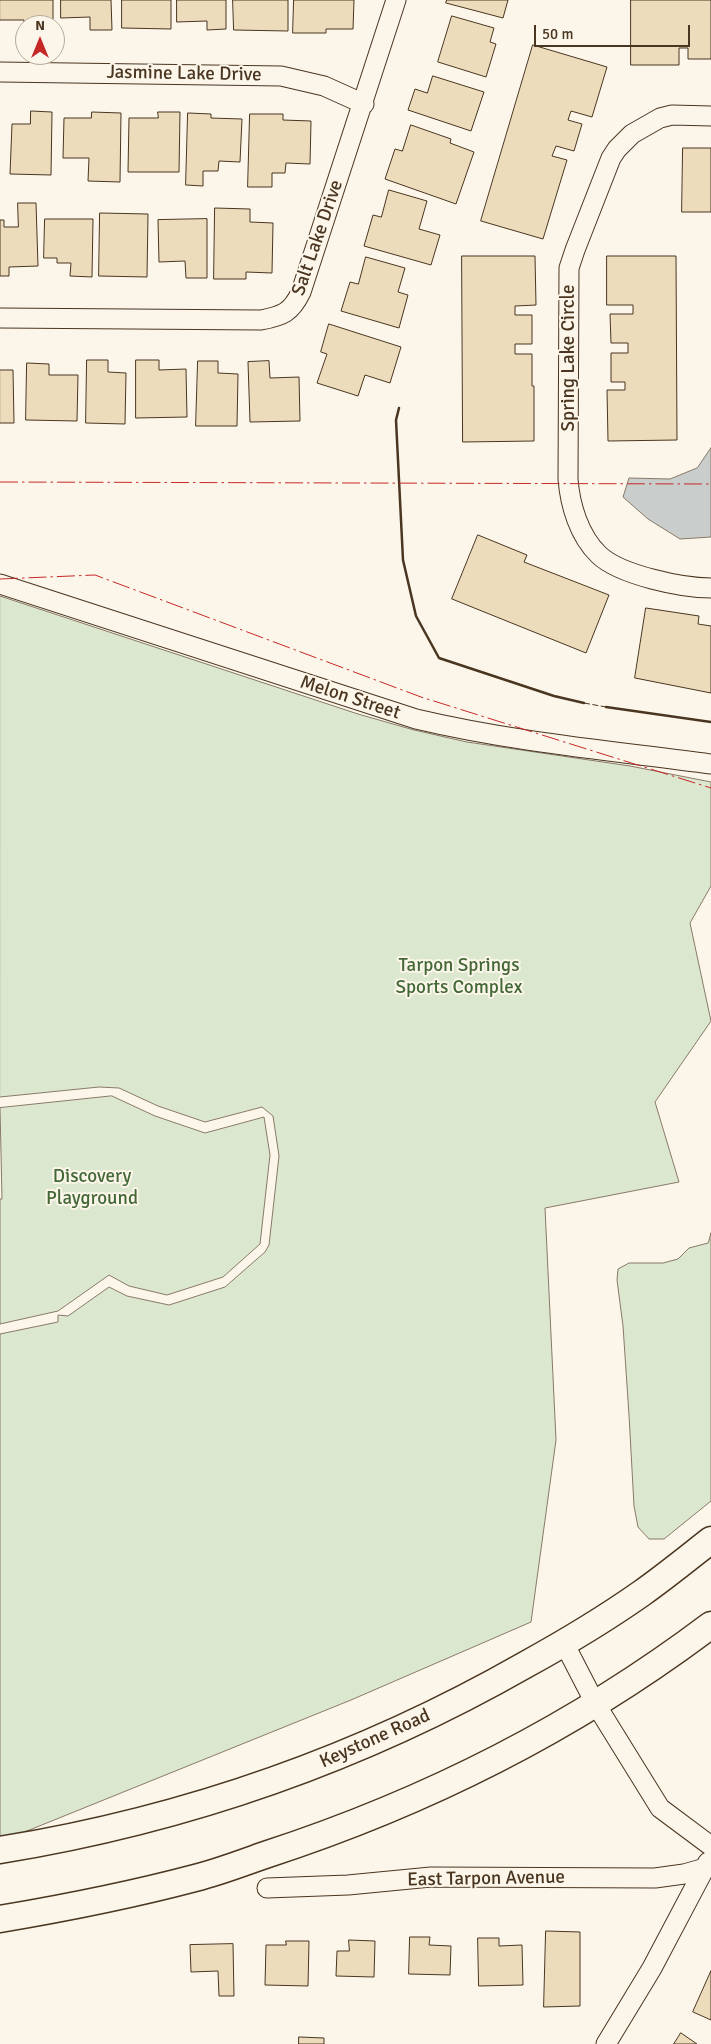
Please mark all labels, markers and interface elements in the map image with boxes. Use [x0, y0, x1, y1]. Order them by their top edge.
north arrow [15, 15, 65, 65]
scale bar [536, 15, 692, 47]
text: N [35, 17, 45, 34]
text: 50 m [542, 25, 573, 43]
street label: Jasmine Lake Drive [106, 61, 262, 87]
street label: Salt Lake Drive [288, 177, 348, 299]
street label: Spring Lake Circle [558, 285, 580, 431]
street label: Melon Street [297, 671, 403, 725]
park label: Tarpon Springs Sports Complex [395, 955, 523, 999]
park label: Discovery Playground [46, 1166, 138, 1210]
street label: Keystone Road [316, 1704, 434, 1774]
street label: East Tarpon Avenue [407, 1866, 565, 1892]

